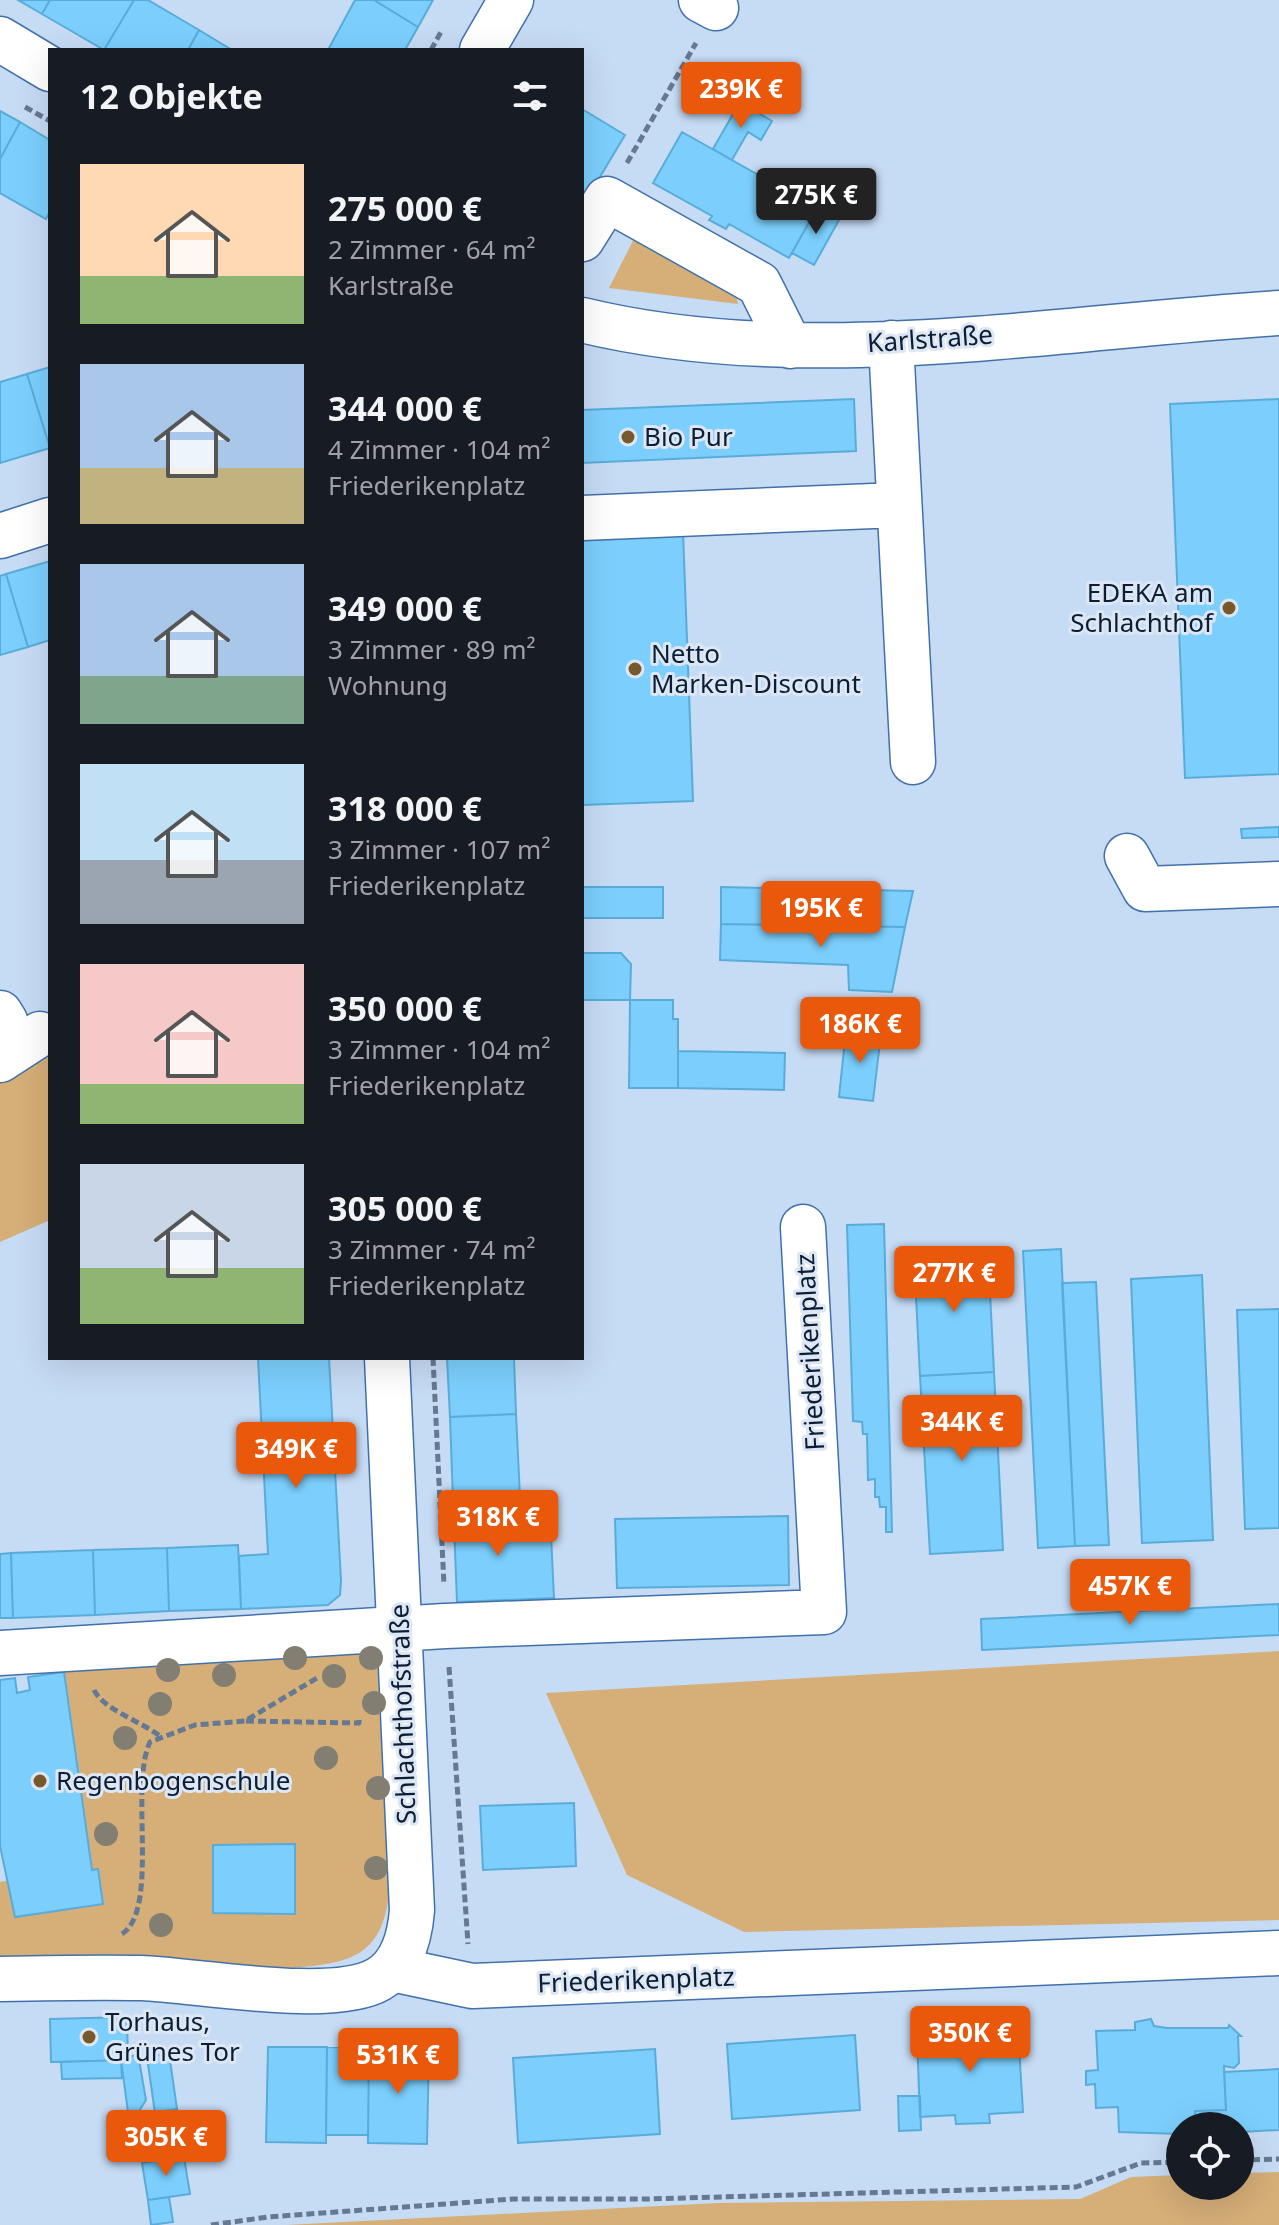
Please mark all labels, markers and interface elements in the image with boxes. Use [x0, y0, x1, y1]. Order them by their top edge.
pin: 239K € [676, 62, 806, 130]
text: 239K € [699, 70, 783, 106]
text: 12 Objekte [80, 73, 263, 119]
icon: filters [508, 74, 552, 118]
pin: 275K € [751, 168, 881, 236]
text: 275K € [774, 176, 858, 212]
text: 275 000 € [328, 185, 482, 231]
icon: home [144, 196, 240, 292]
text: 2 Zimmer · 64 m² [328, 231, 536, 267]
text: Karlstraße [328, 267, 454, 303]
street label: Karlstraße [866, 316, 994, 360]
text: 344 000 € [328, 385, 482, 431]
icon: home [144, 396, 240, 492]
place label: Bio Pur [644, 418, 733, 454]
marker: Bio Pur [619, 428, 637, 446]
text: 4 Zimmer · 104 m² [328, 431, 551, 467]
text: Friederikenplatz [328, 467, 525, 503]
place label: EDEKA am Schlachthof [1070, 574, 1215, 640]
text: 349 000 € [328, 585, 482, 631]
icon: home [144, 596, 240, 692]
marker: EDEKA am Schlachthof [1220, 599, 1238, 617]
text: 3 Zimmer · 89 m² [328, 631, 536, 667]
place label: Netto Marken-Discount [651, 635, 861, 701]
marker: Netto Marken-Discount [626, 660, 644, 678]
text: Wohnung [328, 667, 448, 703]
text: 318 000 € [328, 785, 482, 831]
icon: home [144, 796, 240, 892]
text: 3 Zimmer · 107 m² [328, 831, 551, 867]
text: Friederikenplatz [328, 867, 525, 903]
pin: 195K € [756, 881, 886, 949]
text: 195K € [779, 889, 863, 925]
text: 350 000 € [328, 985, 482, 1031]
icon: home [144, 996, 240, 1092]
pin: 186K € [795, 997, 925, 1065]
text: 186K € [818, 1005, 902, 1041]
text: 3 Zimmer · 104 m² [328, 1031, 551, 1067]
text: Friederikenplatz [328, 1067, 525, 1103]
text: 305 000 € [328, 1185, 482, 1231]
icon: home [144, 1196, 240, 1292]
text: 3 Zimmer · 74 m² [328, 1231, 536, 1267]
pin: 277K € [889, 1246, 1019, 1314]
street label: Friederikenplatz [786, 1253, 832, 1451]
text: 277K € [912, 1254, 996, 1290]
text: Friederikenplatz [328, 1267, 525, 1303]
pin: 344K € [897, 1395, 1027, 1463]
text: 344K € [920, 1403, 1004, 1439]
pin: 349K € [231, 1422, 361, 1490]
text: 349K € [254, 1430, 338, 1466]
pin: 318K € [433, 1490, 563, 1558]
text: 318K € [456, 1498, 540, 1534]
pin: 457K € [1065, 1559, 1195, 1627]
text: 457K € [1088, 1567, 1172, 1603]
street label: Schlachthofstraße [380, 1603, 424, 1825]
place label: Regenbogenschule [56, 1762, 290, 1798]
marker: Regenbogenschule [31, 1772, 49, 1790]
street label: Friederikenplatz [537, 1958, 735, 2000]
place label: Torhaus, Grünes Tor [105, 2003, 240, 2069]
pin: 350K € [905, 2006, 1035, 2074]
text: 350K € [928, 2014, 1012, 2050]
marker: Torhaus, Grünes Tor [80, 2028, 98, 2046]
pin: 531K € [333, 2028, 463, 2096]
text: 531K € [356, 2036, 440, 2072]
pin: 305K € [101, 2110, 231, 2178]
map controls [1166, 2112, 1254, 2200]
button: locate [1166, 2112, 1254, 2200]
text: 305K € [124, 2118, 208, 2154]

